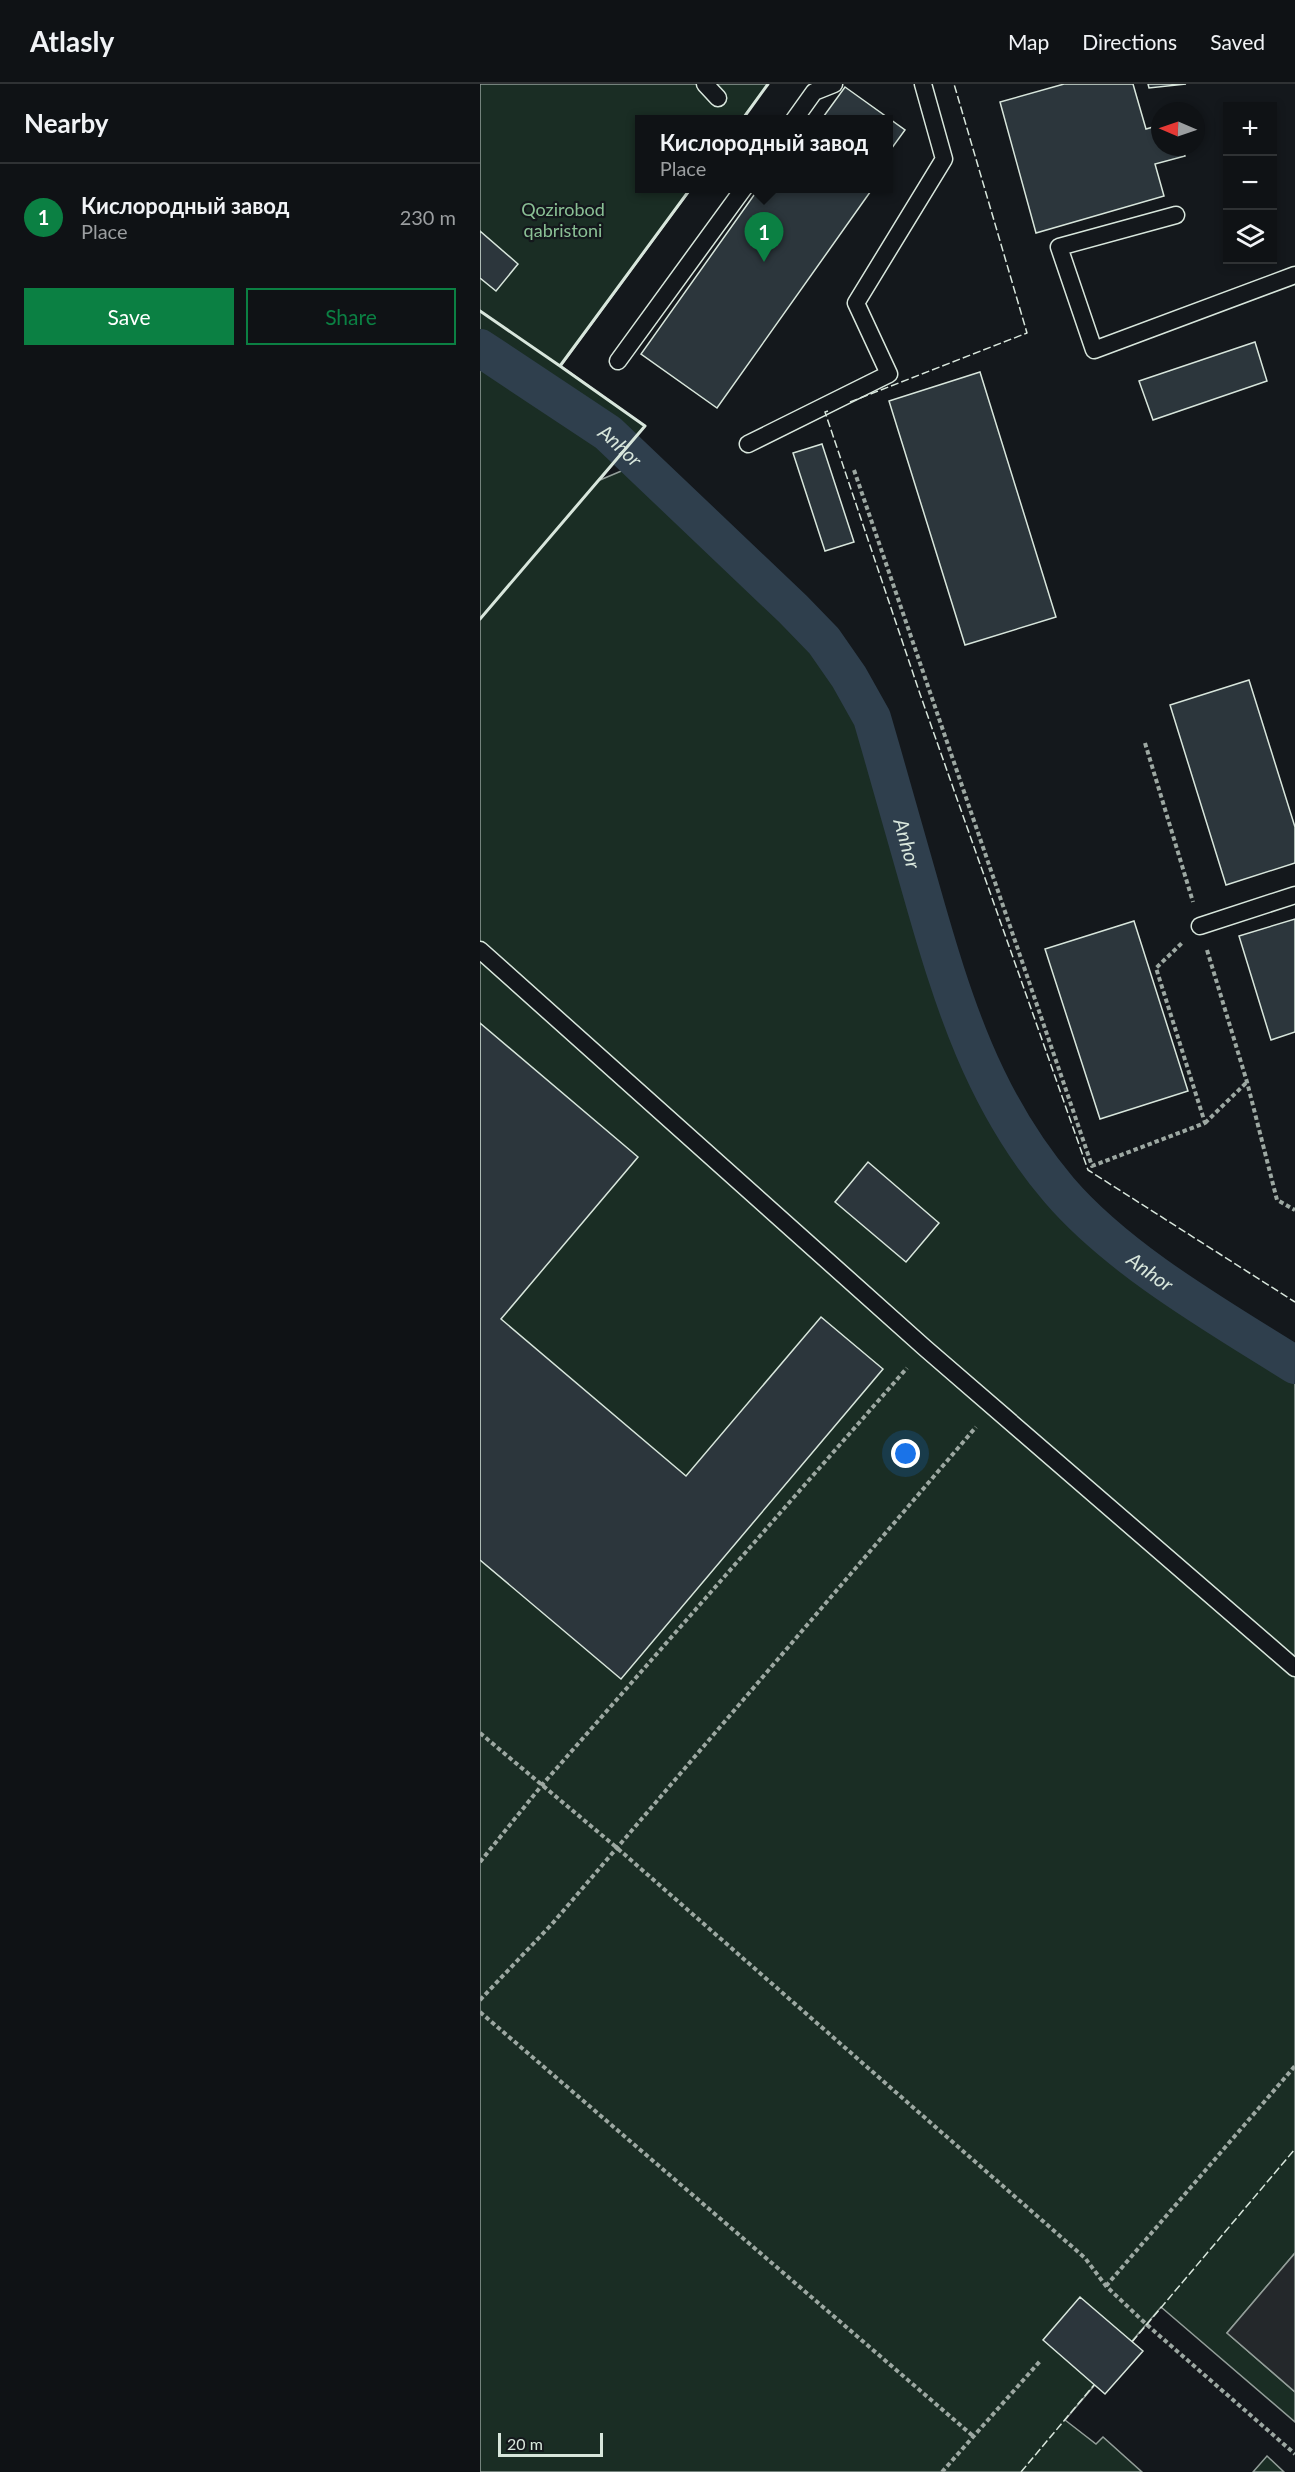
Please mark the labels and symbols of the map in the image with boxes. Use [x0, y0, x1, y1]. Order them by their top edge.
north arrow [1151, 102, 1205, 156]
park label: Qozirobod qabristoni [521, 198, 605, 241]
pin: 1 [744, 212, 784, 262]
water label: Anhor [594, 418, 648, 472]
water label: Anhor [889, 815, 927, 872]
water label: Anhor [1122, 1246, 1179, 1297]
your location [891, 1439, 920, 1468]
scale bar [498, 2430, 603, 2458]

